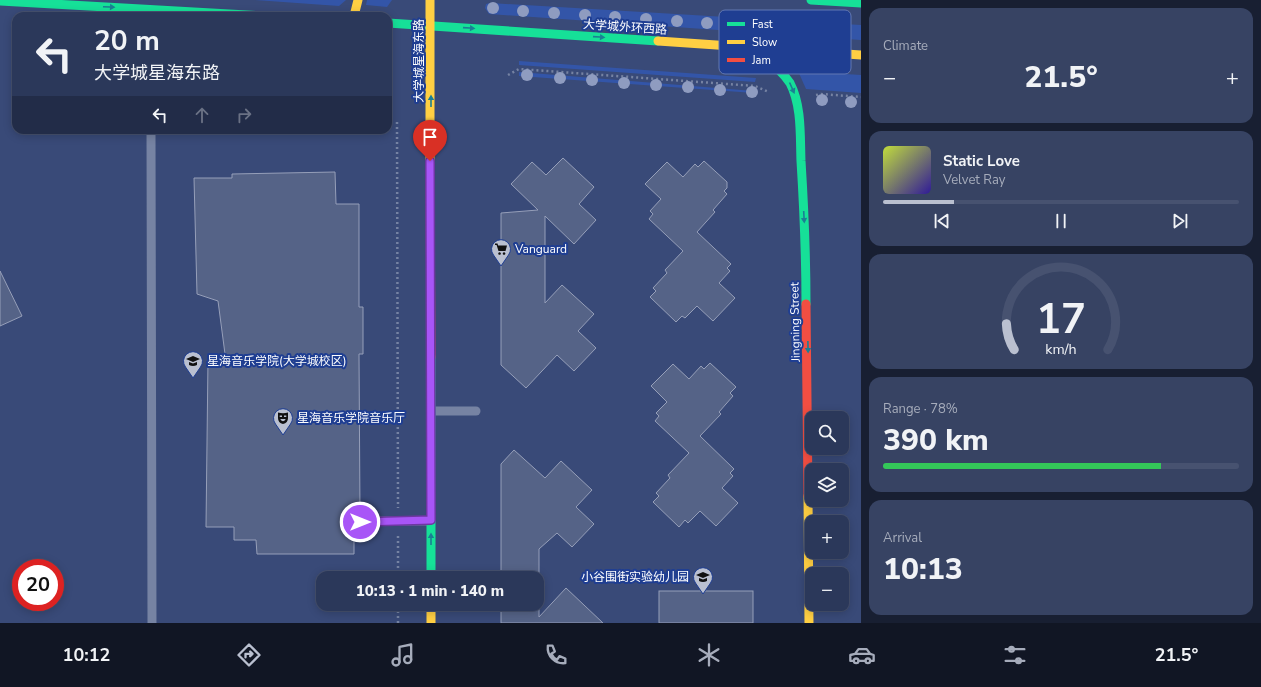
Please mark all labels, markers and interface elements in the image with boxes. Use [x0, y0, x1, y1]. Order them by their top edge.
one-way arrow [103, 4, 115, 11]
legend [719, 10, 851, 74]
street label: 大学城外环西路 [583, 16, 667, 38]
text: Fast [752, 17, 773, 32]
street label: 大学城星海东路 [411, 19, 427, 103]
text: 20 m [94, 22, 160, 60]
one-way arrow [463, 25, 475, 32]
icon: left [28, 28, 80, 80]
one-way arrow [593, 34, 605, 41]
text: Slow [752, 35, 777, 50]
text: Climate [883, 37, 928, 55]
text: Jam [751, 53, 771, 68]
text: 21.5° [1024, 57, 1098, 98]
text: 大学城星海东路 [94, 61, 220, 85]
text: − [883, 63, 896, 93]
text: + [1226, 63, 1239, 93]
one-way arrow [789, 83, 795, 94]
one-way arrow [428, 94, 434, 107]
icon: left [149, 104, 171, 126]
icon: ahead [191, 104, 213, 126]
icon: right [233, 104, 255, 126]
pin [413, 120, 447, 161]
icon: arrive [419, 126, 441, 148]
text: Static Love [943, 151, 1020, 171]
text: Velvet Ray [943, 171, 1005, 189]
icon: previous [931, 210, 953, 232]
icon: pause [1050, 210, 1072, 232]
icon: next [1169, 210, 1191, 232]
one-way arrow [801, 211, 808, 223]
supermarket icon: Vanguard [490, 238, 512, 266]
place label: Vanguard [514, 241, 567, 257]
street label: Jingning Street [786, 281, 804, 363]
text: 17 [1036, 290, 1086, 347]
text: km/h [1045, 339, 1077, 358]
one-way arrow [805, 341, 811, 354]
school or university icon: 星海音乐学院(大学城校区) [182, 350, 204, 378]
place label: 星海音乐学院(大学城校区) [207, 353, 347, 369]
text: Range · 78% [883, 400, 958, 418]
theatre icon: 星海音乐学院音乐厅 [272, 407, 294, 435]
place label: 星海音乐学院音乐厅 [297, 410, 405, 426]
map controls [805, 411, 849, 611]
button: search [805, 411, 849, 455]
text: 390 km [883, 420, 989, 461]
button: layers [805, 463, 849, 507]
position arrow [339, 501, 381, 543]
button: + [805, 515, 849, 559]
text: Arrival [883, 529, 922, 547]
one-way arrow [428, 532, 434, 545]
text: 10:13 [883, 549, 963, 590]
speed limit sign: 20 [12, 559, 64, 611]
school or university icon: 小谷围街实验幼儿园 [692, 566, 714, 594]
button: − [805, 567, 849, 611]
place label: 小谷围街实验幼儿园 [581, 569, 689, 585]
text: 10:13 · 1 min · 140 m [356, 581, 504, 601]
icon: directions [235, 641, 263, 669]
icon: music [389, 641, 417, 669]
icon: phone [542, 641, 570, 669]
icon: climate [695, 641, 723, 669]
icon: car [848, 641, 876, 669]
icon: filters [1001, 641, 1029, 669]
text: 10:12 [63, 643, 110, 667]
text: 21.5° [1155, 643, 1198, 667]

